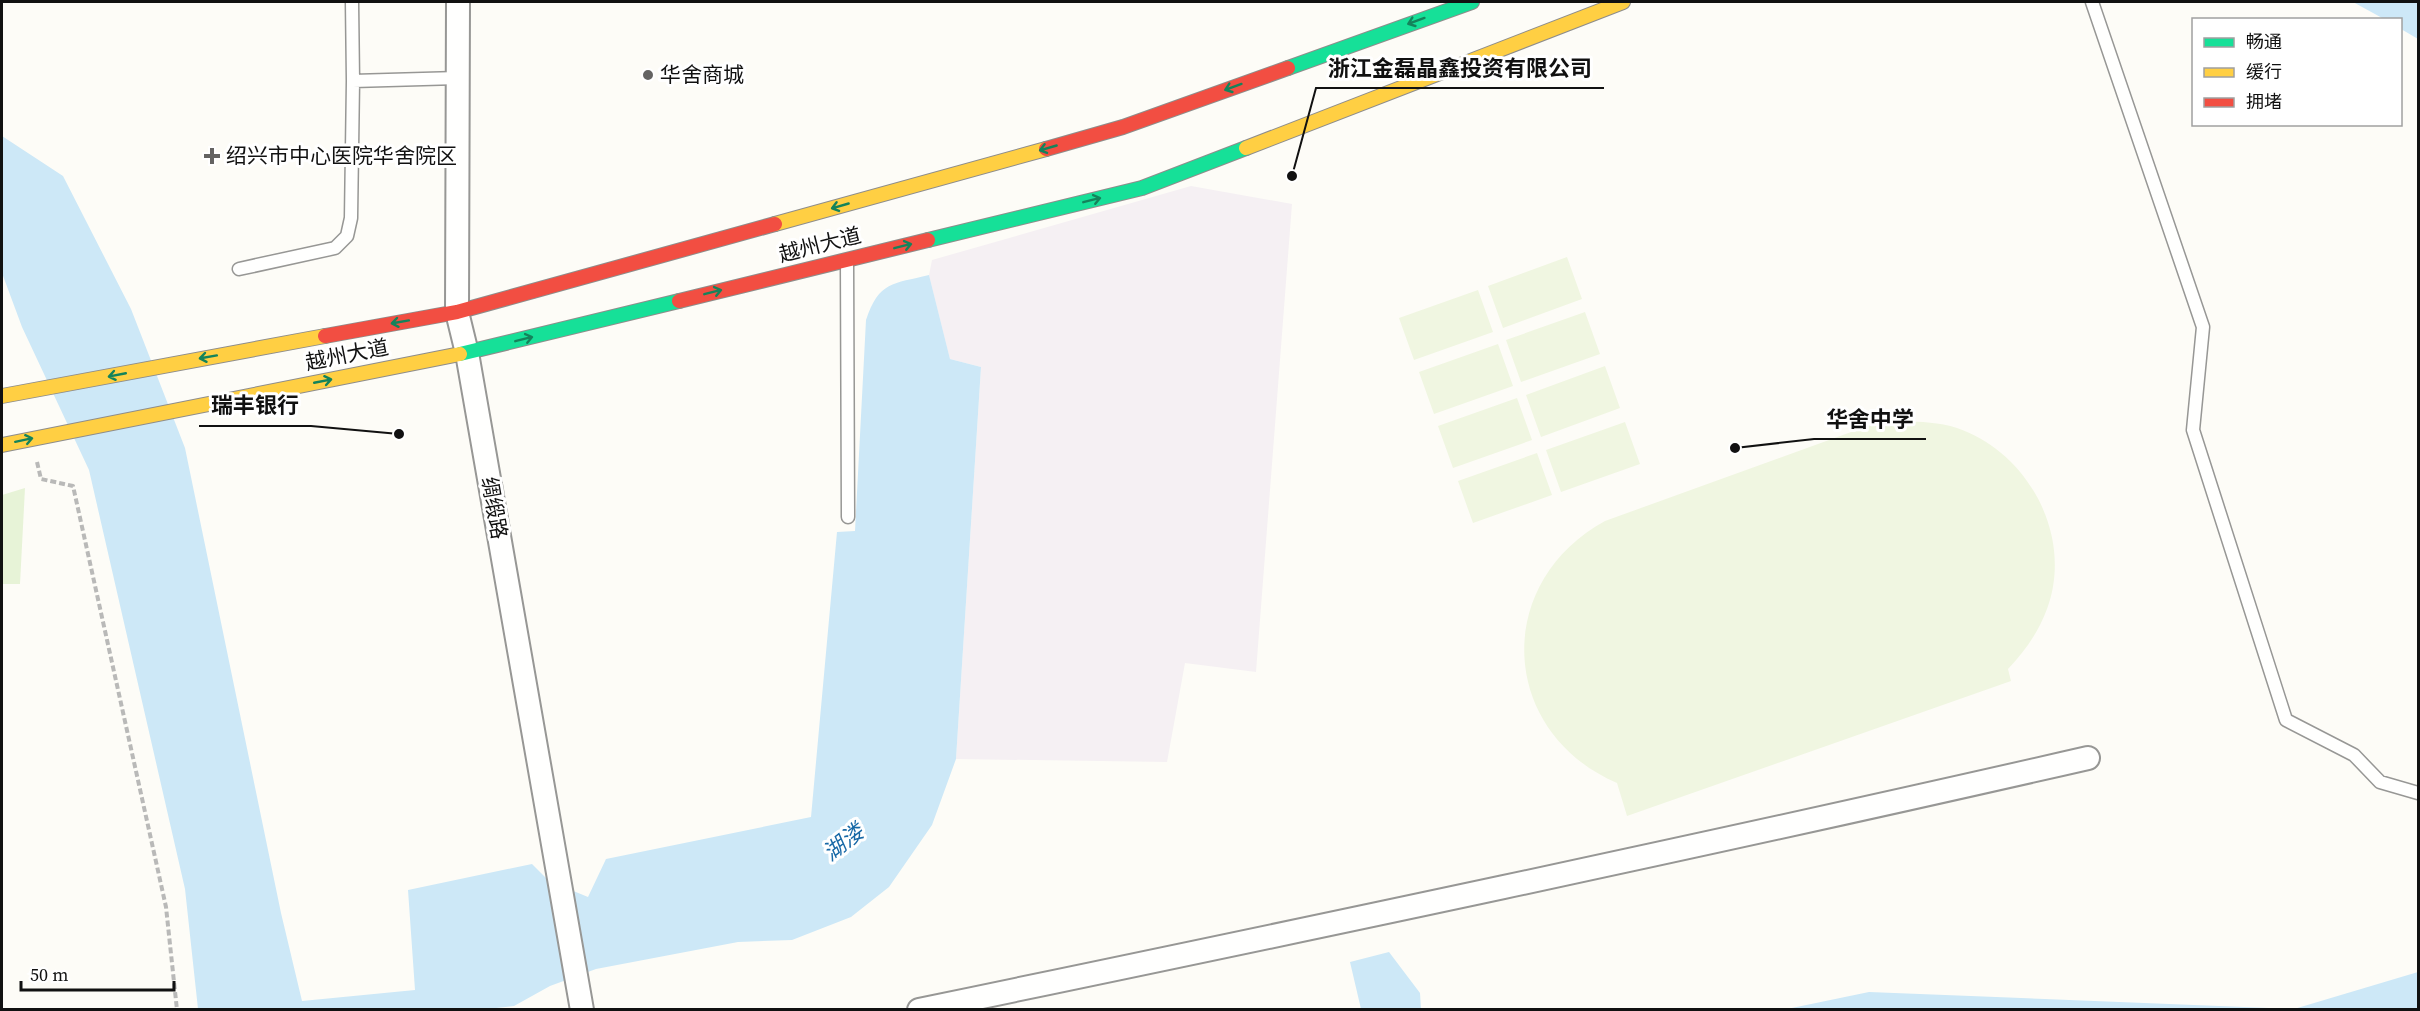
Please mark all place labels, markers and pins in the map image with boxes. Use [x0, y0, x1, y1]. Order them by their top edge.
callout: 浙江金磊晶鑫投资有限公司 [1316, 48, 1604, 88]
place label: 华舍商城 [660, 60, 744, 89]
marker: 华舍商城 [641, 68, 655, 82]
place label: 绍兴市中心医院华舍院区 [226, 141, 457, 170]
marker: 绍兴市中心医院华舍院区 [203, 147, 221, 165]
callout: 瑞丰银行 [199, 386, 311, 426]
callout: 华舍中学 [1814, 399, 1926, 439]

